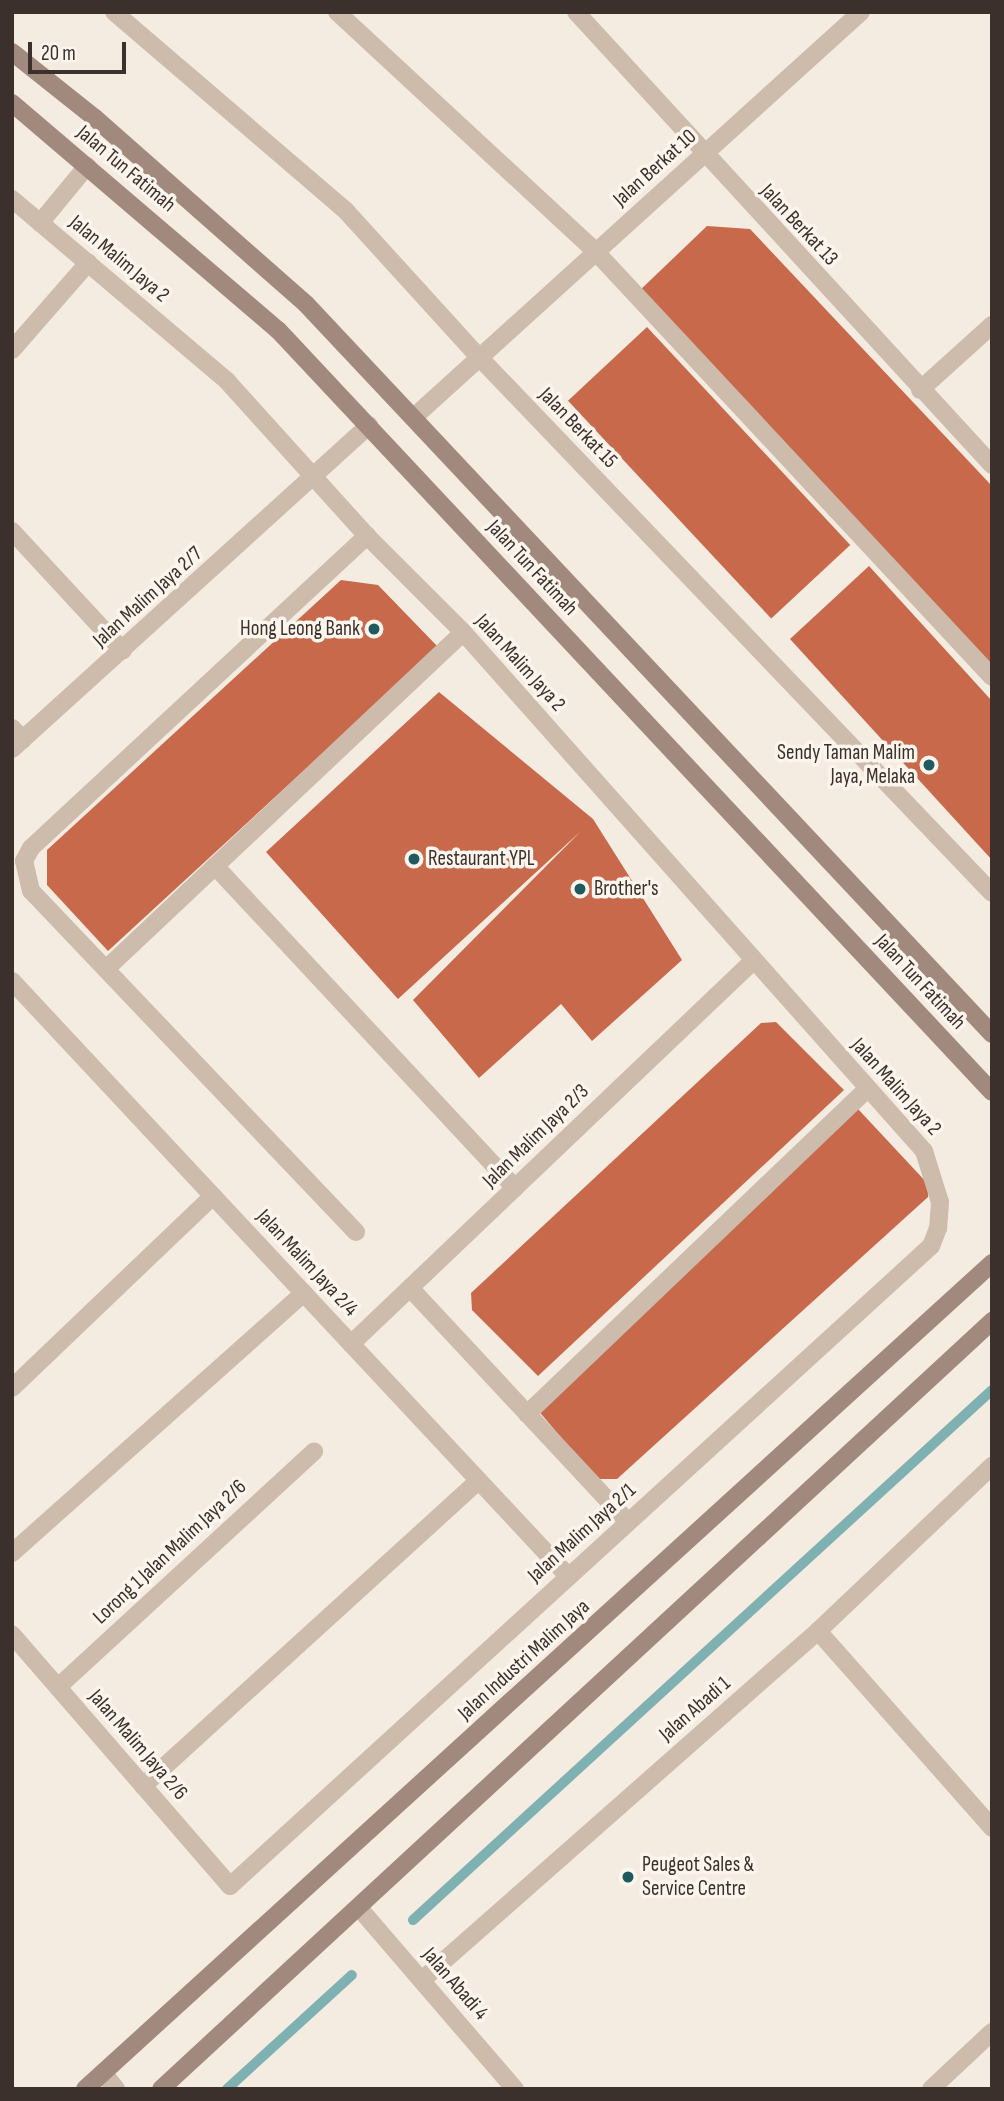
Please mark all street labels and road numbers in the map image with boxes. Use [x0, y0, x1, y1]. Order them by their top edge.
street label: Jalan Tun Fatimah [71, 120, 181, 218]
street label: Jalan Berkat 10 [608, 124, 702, 212]
street label: Jalan Berkat 13 [755, 179, 843, 271]
street label: Jalan Malim Jaya 2 [64, 210, 174, 308]
street label: Jalan Berkat 15 [533, 383, 623, 473]
street label: Jalan Tun Fatimah [481, 515, 583, 621]
street label: Jalan Malim Jaya 2/7 [88, 541, 208, 653]
street label: Jalan Malim Jaya 2 [470, 609, 570, 717]
street label: Jalan Tun Fatimah [869, 929, 971, 1035]
street label: Jalan Malim Jaya 2 [846, 1033, 946, 1141]
street label: Jalan Malim Jaya 2/3 [478, 1079, 594, 1193]
street label: Jalan Malim Jaya 2/4 [251, 1204, 363, 1322]
street label: Lorong 1 Jalan Malim Jaya 2/6 [88, 1474, 252, 1630]
street label: Jalan Malim Jaya 2/1 [523, 1478, 641, 1588]
street label: Jalan Industri Malim Jaya [453, 1594, 595, 1726]
street label: Jalan Abadi 1 [654, 1671, 736, 1747]
street label: Jalan Malim Jaya 2/6 [83, 1685, 193, 1805]
street label: Jalan Abadi 4 [417, 1943, 493, 2025]

